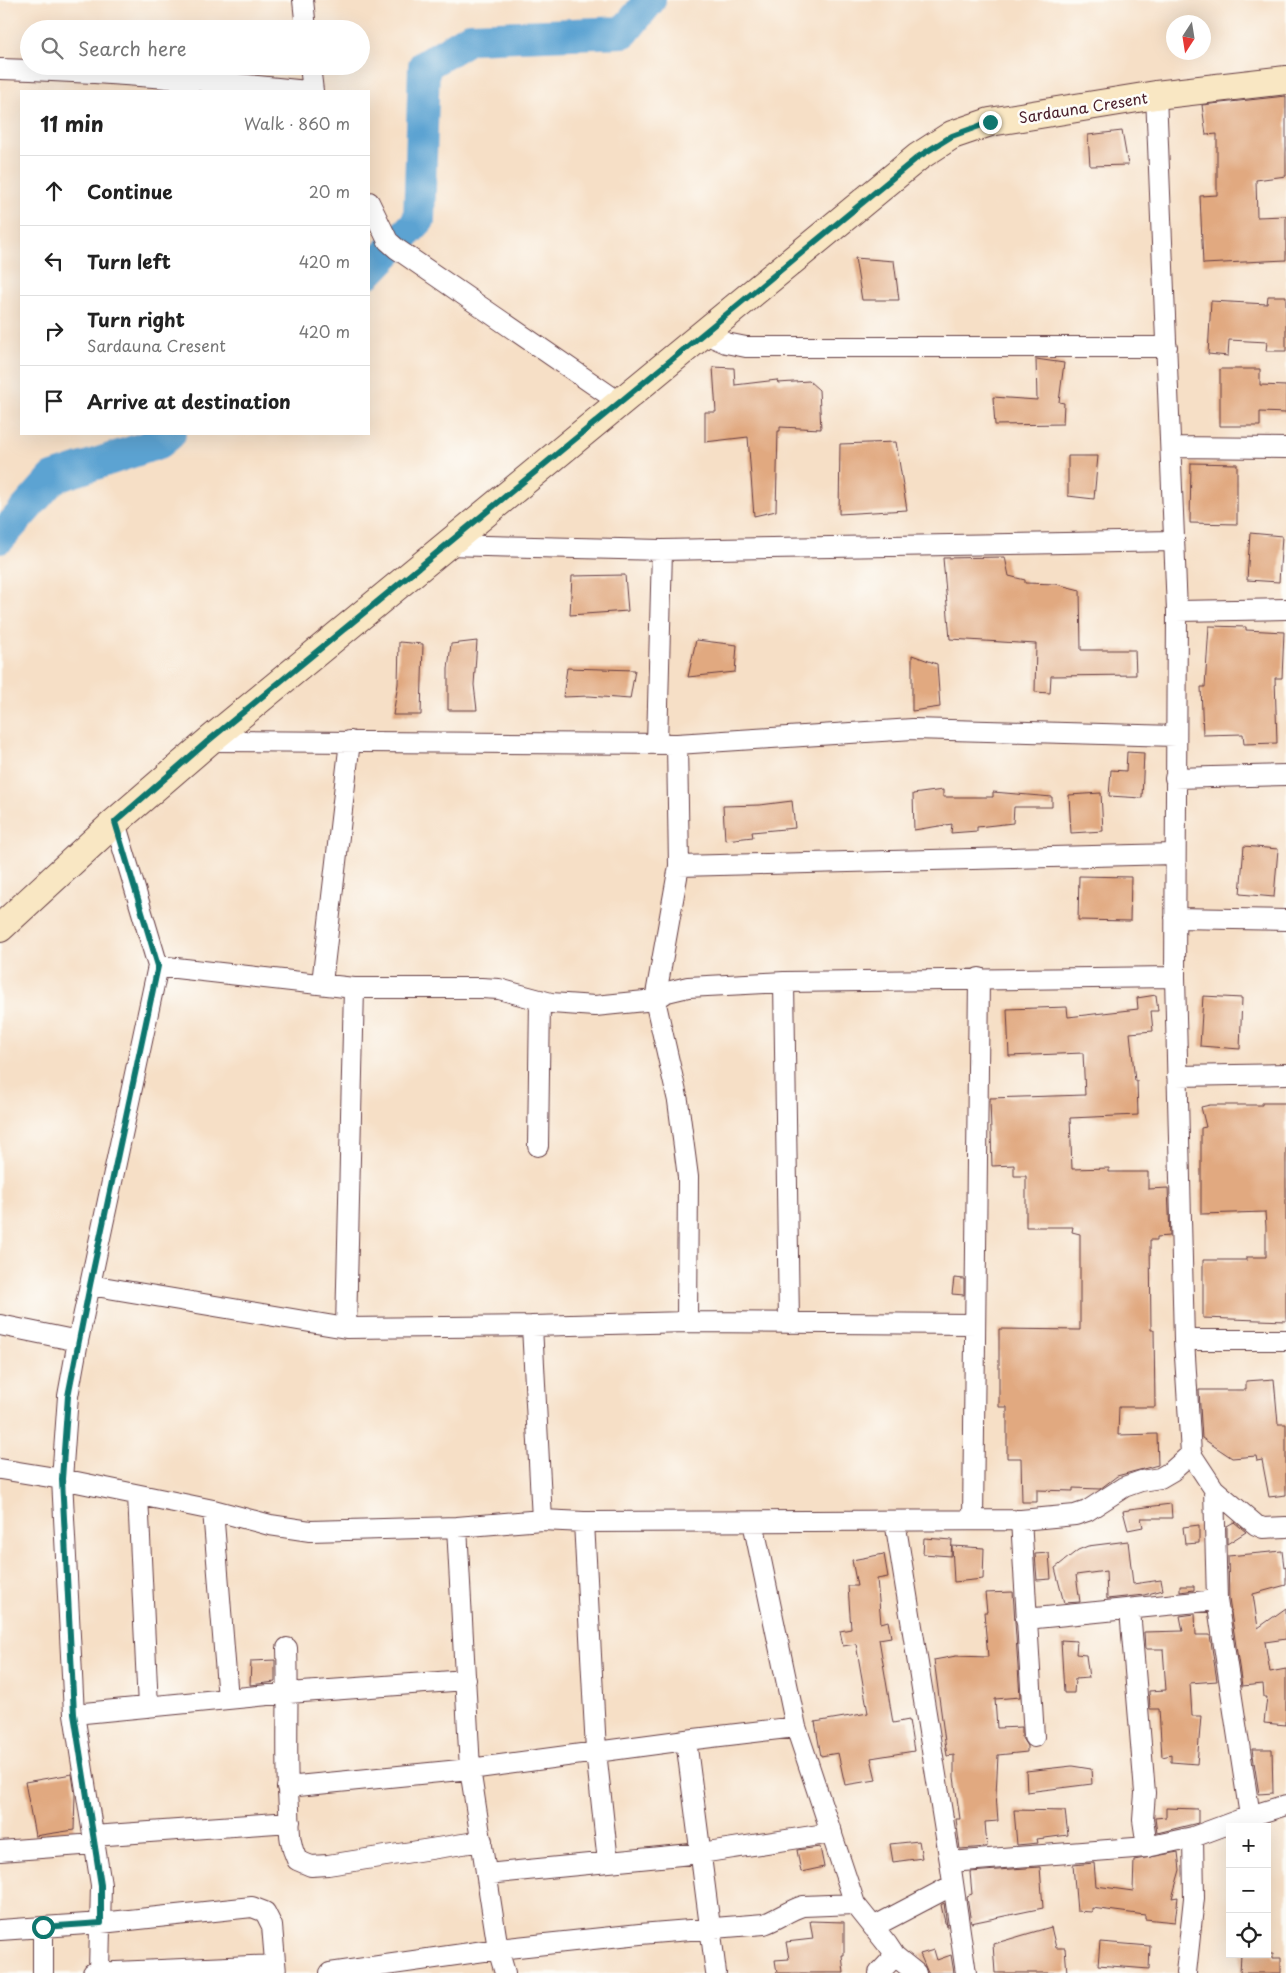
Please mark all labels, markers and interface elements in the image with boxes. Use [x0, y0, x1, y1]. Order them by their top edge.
north arrow [1166, 15, 1211, 60]
search box [20, 20, 370, 75]
icon: search [38, 34, 66, 62]
text: Search here [78, 34, 187, 62]
street label: Sardauna Cresent [1017, 85, 1149, 129]
text: 11 min [40, 107, 104, 139]
text: Walk · 860 m [244, 111, 350, 135]
route end [979, 111, 1002, 134]
icon: ahead [40, 177, 68, 205]
text: Continue [87, 177, 173, 205]
text: 20 m [309, 179, 350, 203]
icon: left [40, 247, 68, 275]
text: Turn left [87, 247, 171, 275]
text: 420 m [299, 249, 350, 273]
text: Turn right [87, 305, 185, 333]
icon: right [40, 317, 68, 345]
text: 420 m [299, 319, 350, 343]
text: Sardauna Cresent [87, 333, 226, 357]
icon: arrive [40, 387, 68, 415]
text: Arrive at destination [87, 387, 291, 415]
map controls [1226, 1823, 1271, 1958]
button: + [1226, 1823, 1271, 1868]
button: − [1226, 1868, 1271, 1913]
button: locate [1226, 1913, 1271, 1958]
route start [32, 1916, 55, 1939]

